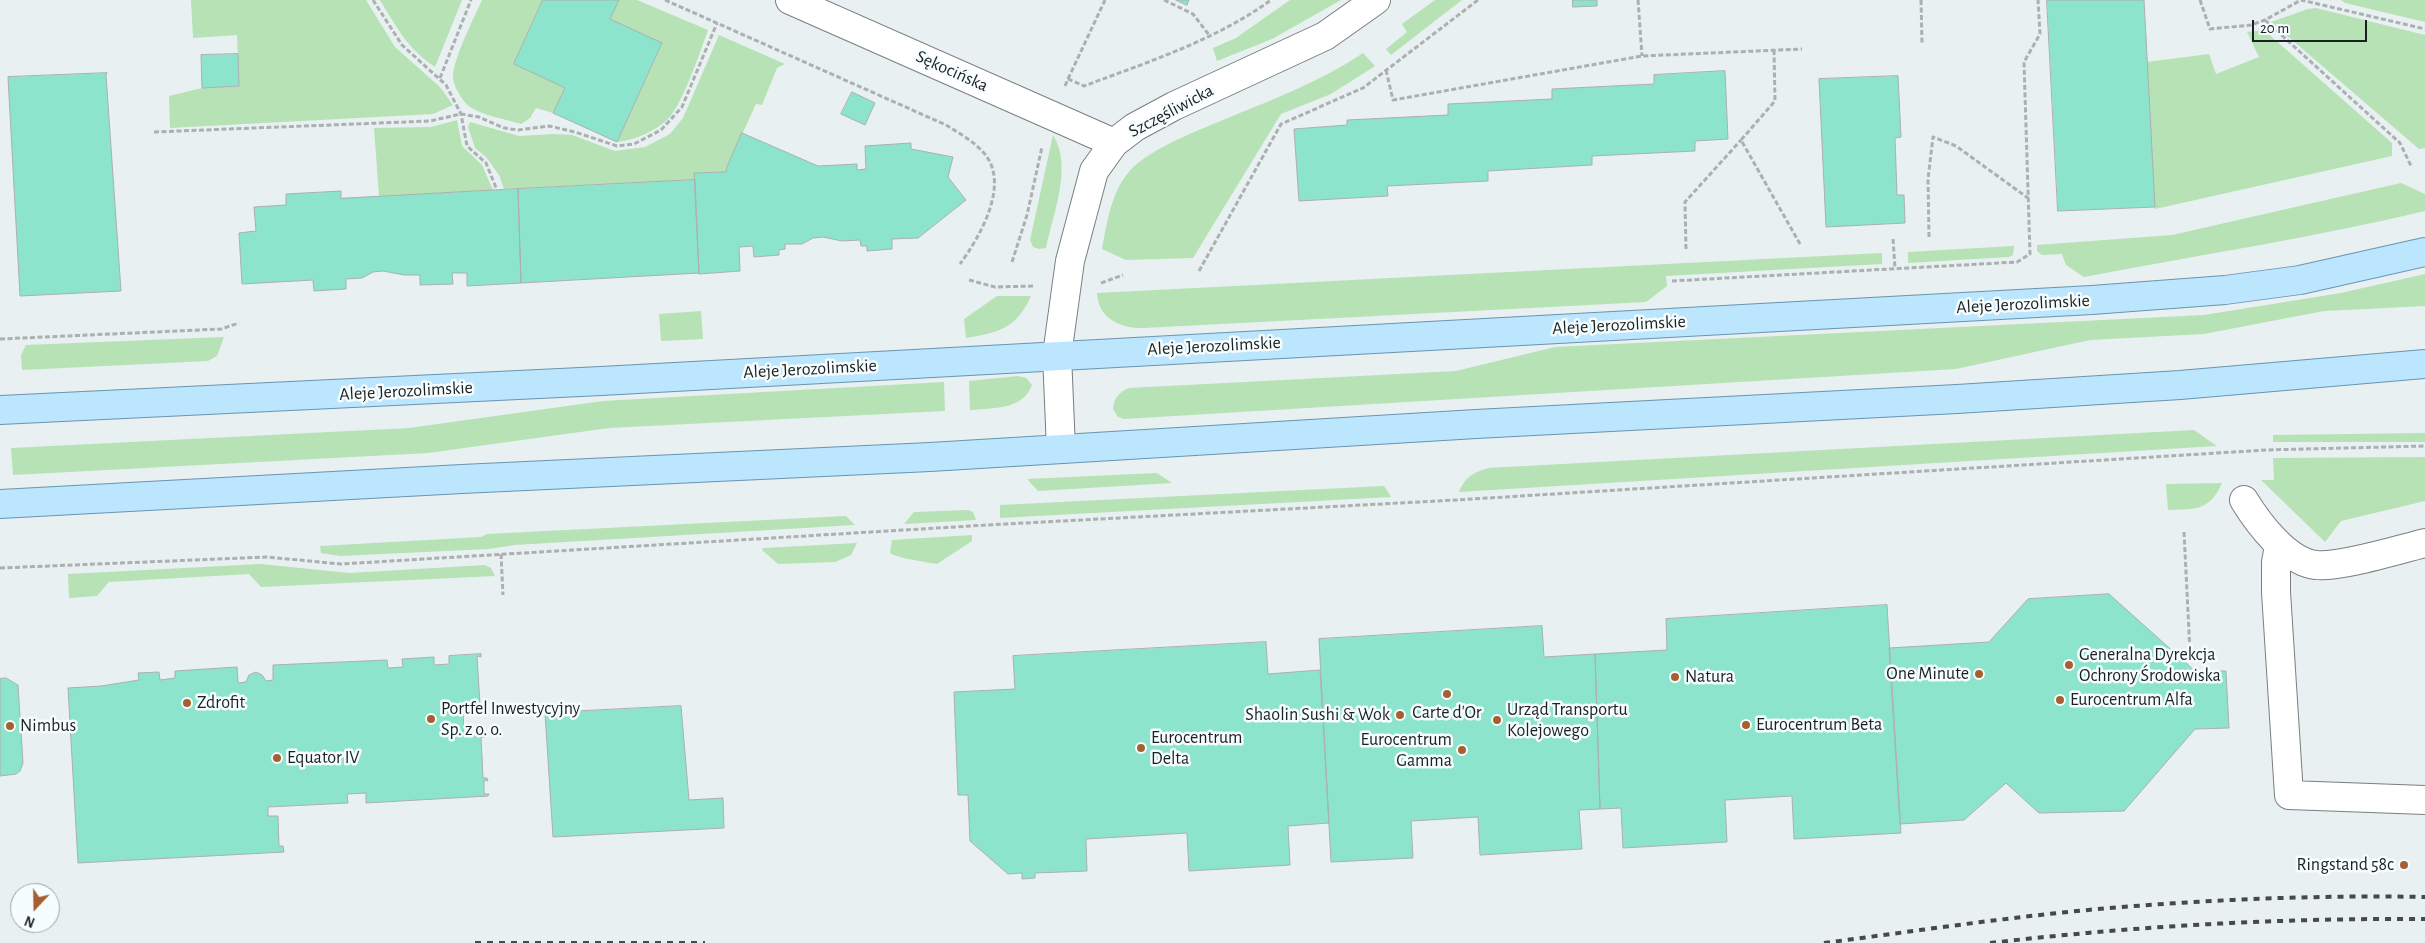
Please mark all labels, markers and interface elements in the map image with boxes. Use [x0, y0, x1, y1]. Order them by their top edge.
scale bar [2255, 10, 2370, 42]
text: 20 m [2260, 21, 2289, 36]
street label: Sękocińska [913, 46, 991, 96]
street label: Szczęśliwicka [1125, 80, 1217, 142]
street label: Aleje Jerozolimskie [1956, 290, 2090, 318]
street label: Aleje Jerozolimskie [1552, 311, 1686, 339]
street label: Aleje Jerozolimskie [1147, 332, 1281, 360]
street label: Aleje Jerozolimskie [743, 355, 877, 383]
street label: Aleje Jerozolimskie [339, 377, 473, 405]
place label: Generalna Dyrekcja Ochrony Środowiska [2079, 644, 2221, 686]
marker: Generalna Dyrekcja Ochrony Środowiska [2063, 659, 2075, 671]
place label: One Minute [1886, 663, 1969, 685]
place label: Natura [1685, 666, 1734, 688]
marker: One Minute [1973, 668, 1985, 680]
marker: Natura [1669, 671, 1681, 683]
marker: Carte d'Or [1441, 688, 1453, 700]
place label: Eurocentrum Alfa [2070, 689, 2193, 711]
place label: Zdrofit [197, 692, 245, 714]
marker: Eurocentrum Alfa [2054, 694, 2066, 706]
marker: Zdrofit [181, 697, 193, 709]
place label: Portfel Inwestycyjny Sp. z o. o. [441, 698, 580, 741]
place label: Urząd Transportu Kolejowego [1507, 699, 1628, 742]
place label: Carte d'Or [1412, 702, 1482, 724]
place label: Shaolin Sushi & Wok [1245, 704, 1390, 726]
marker: Shaolin Sushi & Wok [1394, 709, 1406, 721]
marker: Portfel Inwestycyjny Sp. z o. o. [425, 713, 437, 725]
marker: Urząd Transportu Kolejowego [1491, 714, 1503, 726]
place label: Eurocentrum Beta [1756, 714, 1882, 736]
place label: Nimbus [20, 715, 76, 737]
marker: Eurocentrum Beta [1740, 719, 1752, 731]
marker: Nimbus [4, 720, 16, 732]
place label: Eurocentrum Delta [1151, 727, 1242, 770]
place label: Eurocentrum Gamma [1361, 729, 1452, 772]
marker: Eurocentrum Delta [1135, 742, 1147, 754]
marker: Eurocentrum Gamma [1456, 744, 1468, 756]
place label: Equator IV [287, 747, 359, 769]
marker: Equator IV [271, 752, 283, 764]
place label: Ringstand 58c [2296, 854, 2394, 876]
marker: Ringstand 58c [2398, 859, 2410, 871]
north arrow [10, 883, 60, 933]
text: N [23, 913, 37, 929]

